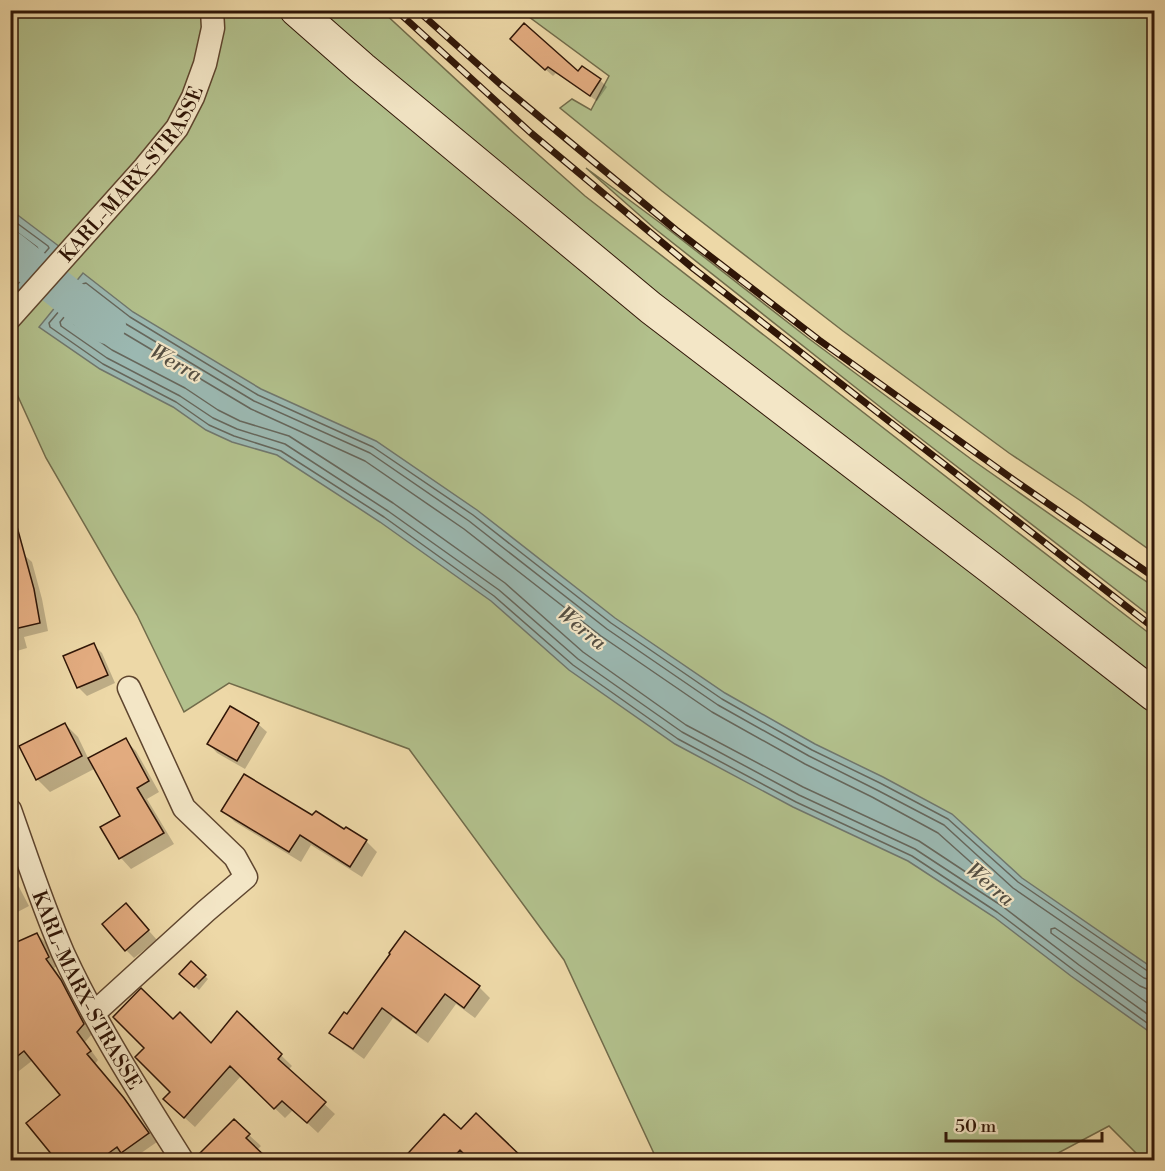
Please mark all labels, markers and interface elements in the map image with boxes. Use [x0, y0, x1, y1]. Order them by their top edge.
street label: KARL-MARX-STRASSE [55, 83, 210, 268]
water label: Werra [145, 339, 206, 389]
water label: Werra [552, 601, 611, 656]
water label: Werra [960, 857, 1019, 913]
street label: KARL-MARX-STRASSE [26, 888, 146, 1095]
scale bar [946, 1105, 1102, 1143]
text: 50 m [955, 1115, 997, 1138]

